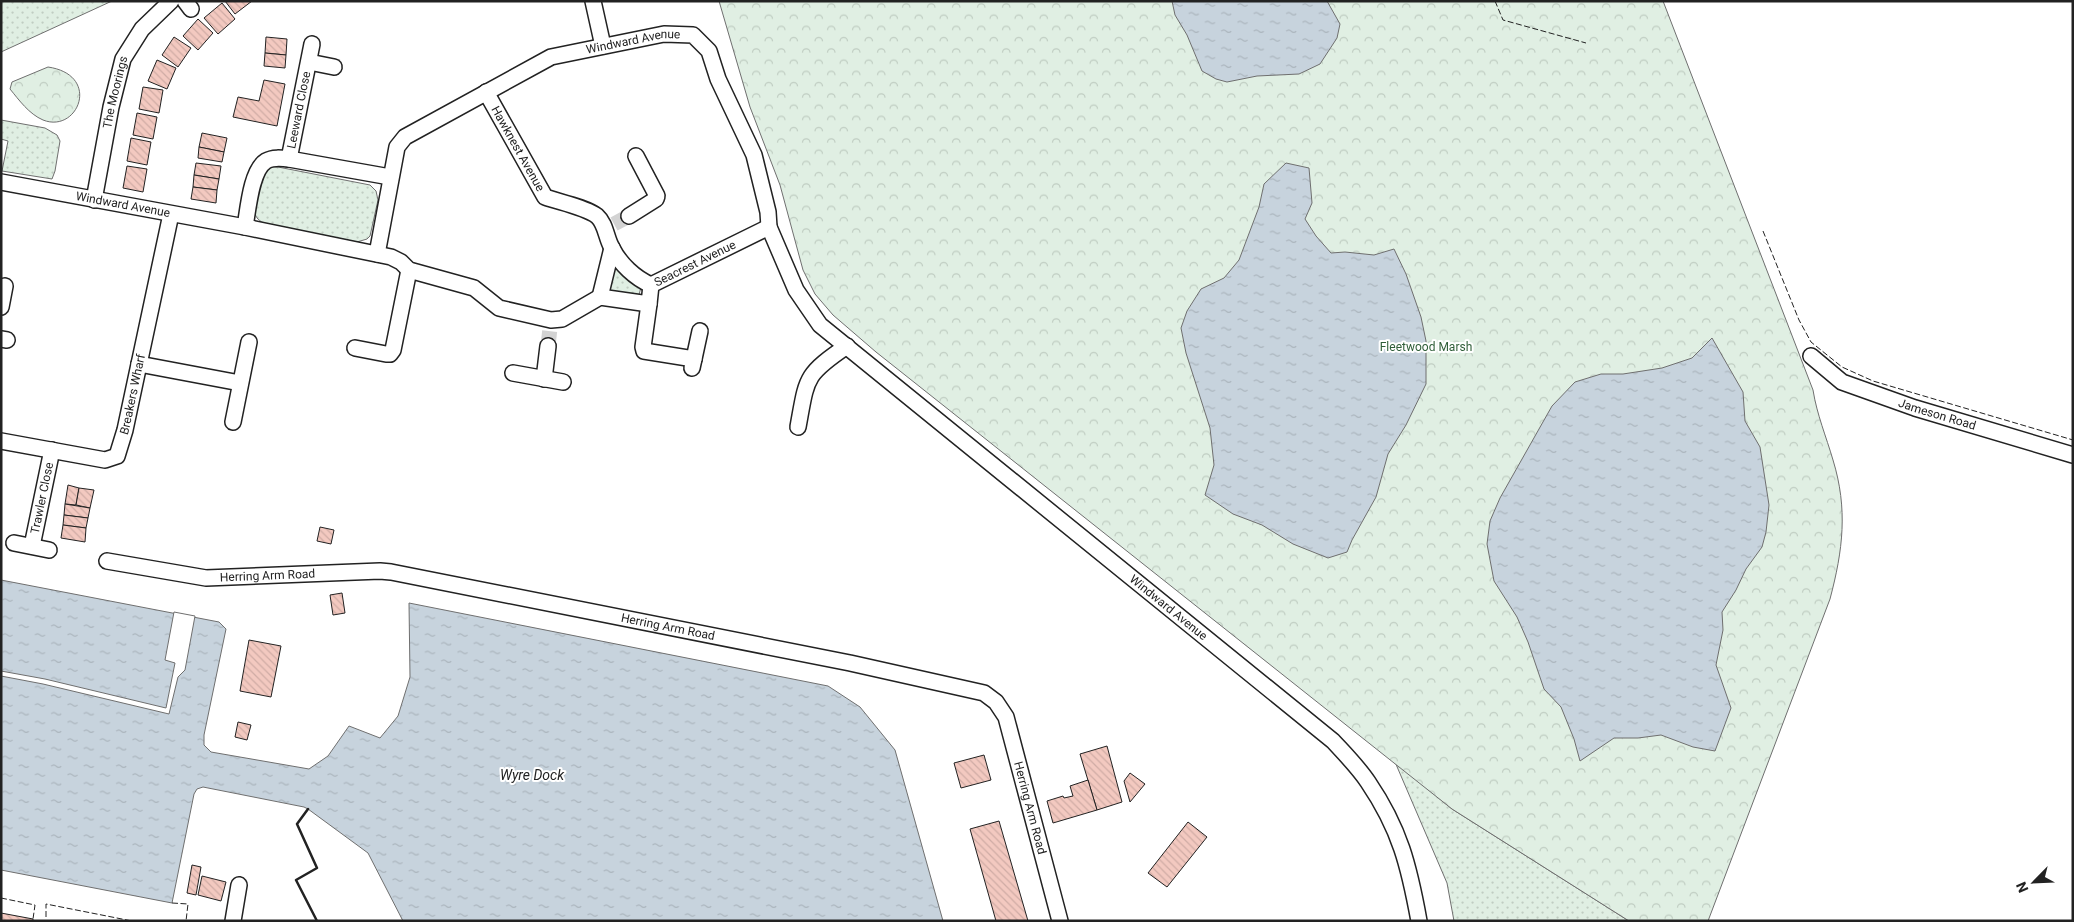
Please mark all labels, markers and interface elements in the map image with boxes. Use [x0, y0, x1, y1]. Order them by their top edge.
street label: Windward Avenue [585, 27, 681, 57]
street label: The Moorings [100, 54, 131, 129]
street label: Leeward Close [284, 70, 313, 150]
street label: Hawknest Avenue [488, 104, 547, 194]
street label: Windward Avenue [75, 189, 171, 220]
street label: Seacrest Avenue [652, 237, 738, 289]
park label: Fleetwood Marsh [1380, 340, 1472, 354]
street label: Breakers Wharf [117, 352, 148, 436]
street label: Jameson Road [1897, 396, 1978, 433]
street label: Trawler Close [28, 461, 56, 535]
street label: Herring Arm Road [220, 567, 315, 584]
street label: Windward Avenue [1127, 572, 1210, 643]
street label: Herring Arm Road [620, 611, 716, 643]
street label: Herring Arm Road [1011, 760, 1049, 856]
water label: Wyre Dock [500, 767, 565, 783]
north arrow [2009, 857, 2059, 907]
text: N [2013, 880, 2031, 895]

